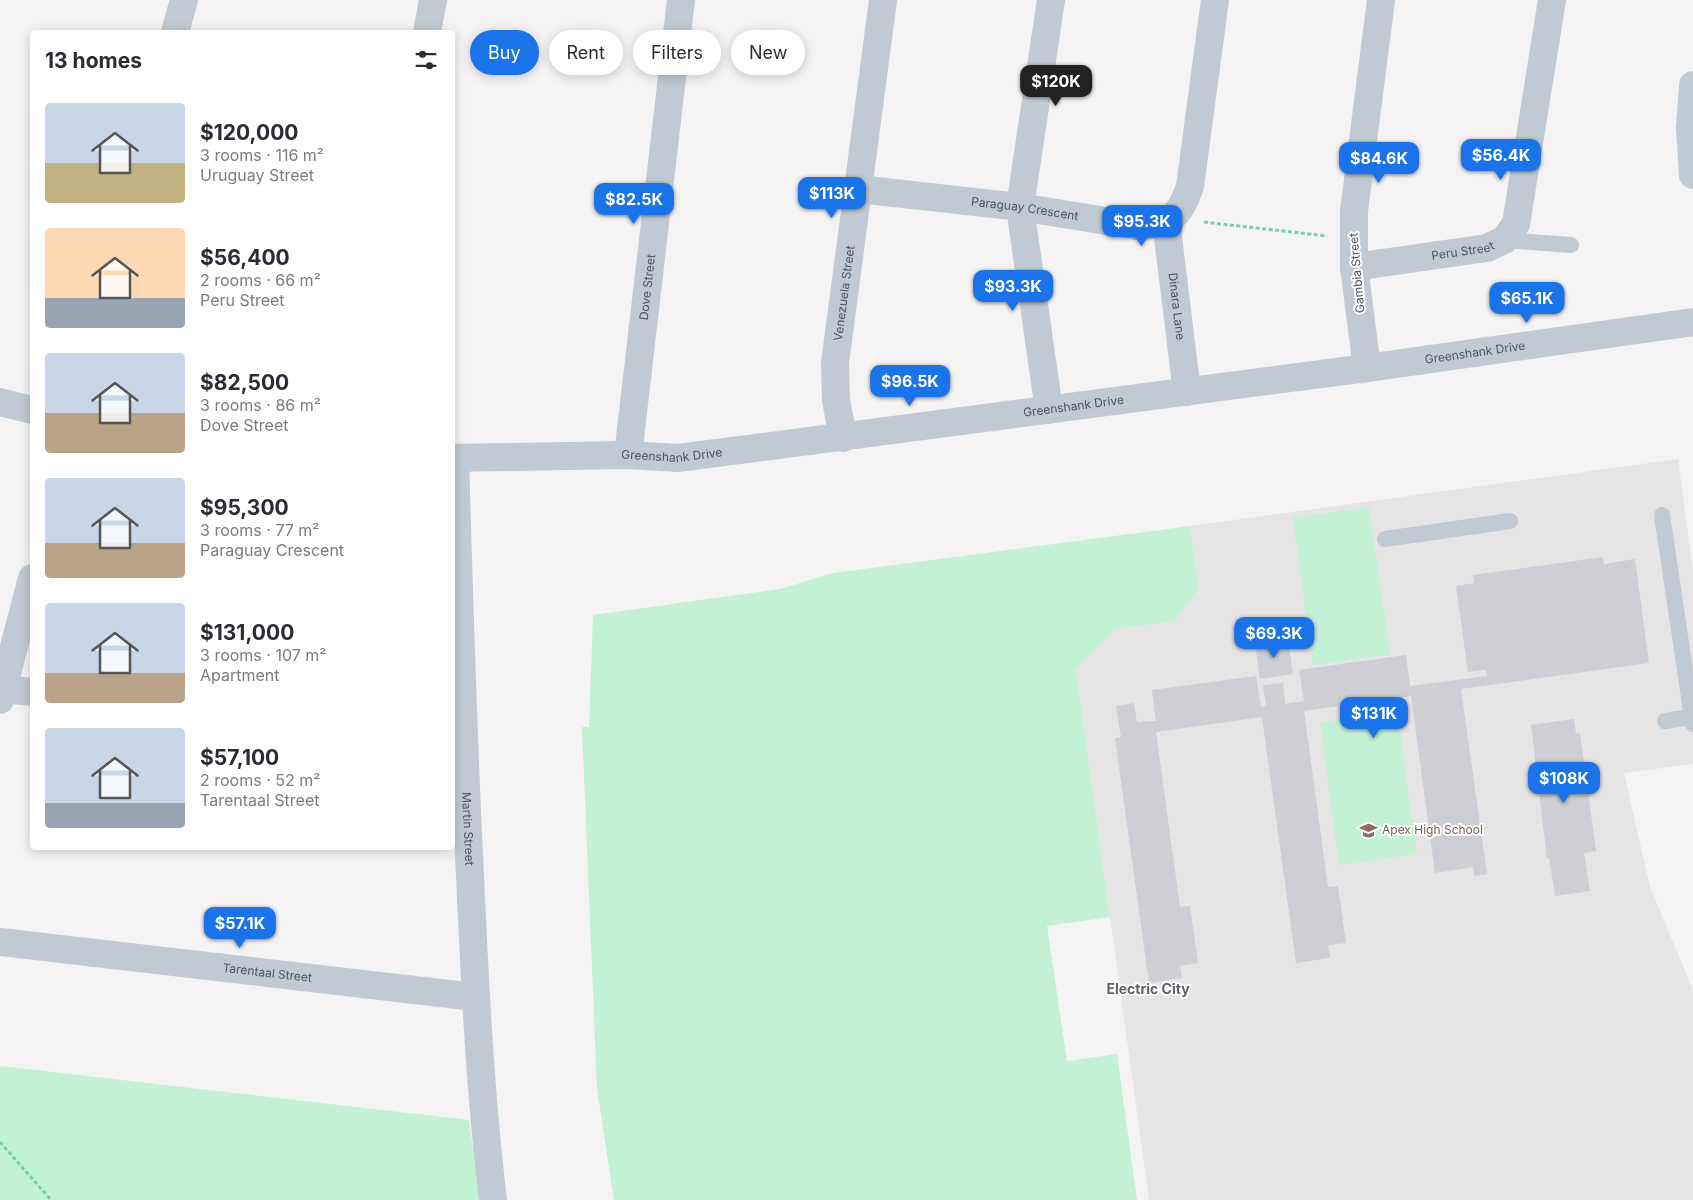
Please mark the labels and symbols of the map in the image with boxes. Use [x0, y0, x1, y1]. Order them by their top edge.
pin: $120K [1021, 64, 1091, 107]
pin: $56.4K [1460, 138, 1542, 181]
pin: $84.6K [1338, 142, 1420, 184]
pin: $113K [797, 176, 867, 219]
pin: $82.5K [593, 182, 675, 225]
street label: Paraguay Crescent [970, 194, 1080, 223]
pin: $95.3K [1101, 204, 1183, 247]
street label: Gambia Street [1346, 232, 1367, 314]
street label: Peru Street [1430, 238, 1497, 263]
street label: Venezuela Street [830, 244, 857, 342]
street label: Dove Street [636, 253, 658, 321]
pin: $93.3K [972, 270, 1054, 312]
street label: Dinara Lane [1165, 272, 1189, 341]
pin: $65.1K [1486, 282, 1568, 324]
street label: Greenshank Drive [1424, 338, 1526, 367]
pin: $96.5K [869, 364, 951, 407]
street label: Greenshank Drive [1022, 392, 1125, 420]
street label: Greenshank Drive [621, 444, 723, 465]
pin: $69.3K [1233, 616, 1315, 659]
pin: $131K [1339, 696, 1409, 739]
pin: $108K [1529, 762, 1599, 804]
street label: Martin Street [459, 792, 477, 866]
school or university icon: Apex High School [1358, 820, 1378, 840]
place label: Apex High School [1382, 822, 1483, 837]
pin: $57.1K [199, 906, 281, 949]
street label: Tarentaal Street [222, 960, 313, 985]
district label: Electric City [1106, 980, 1190, 997]

